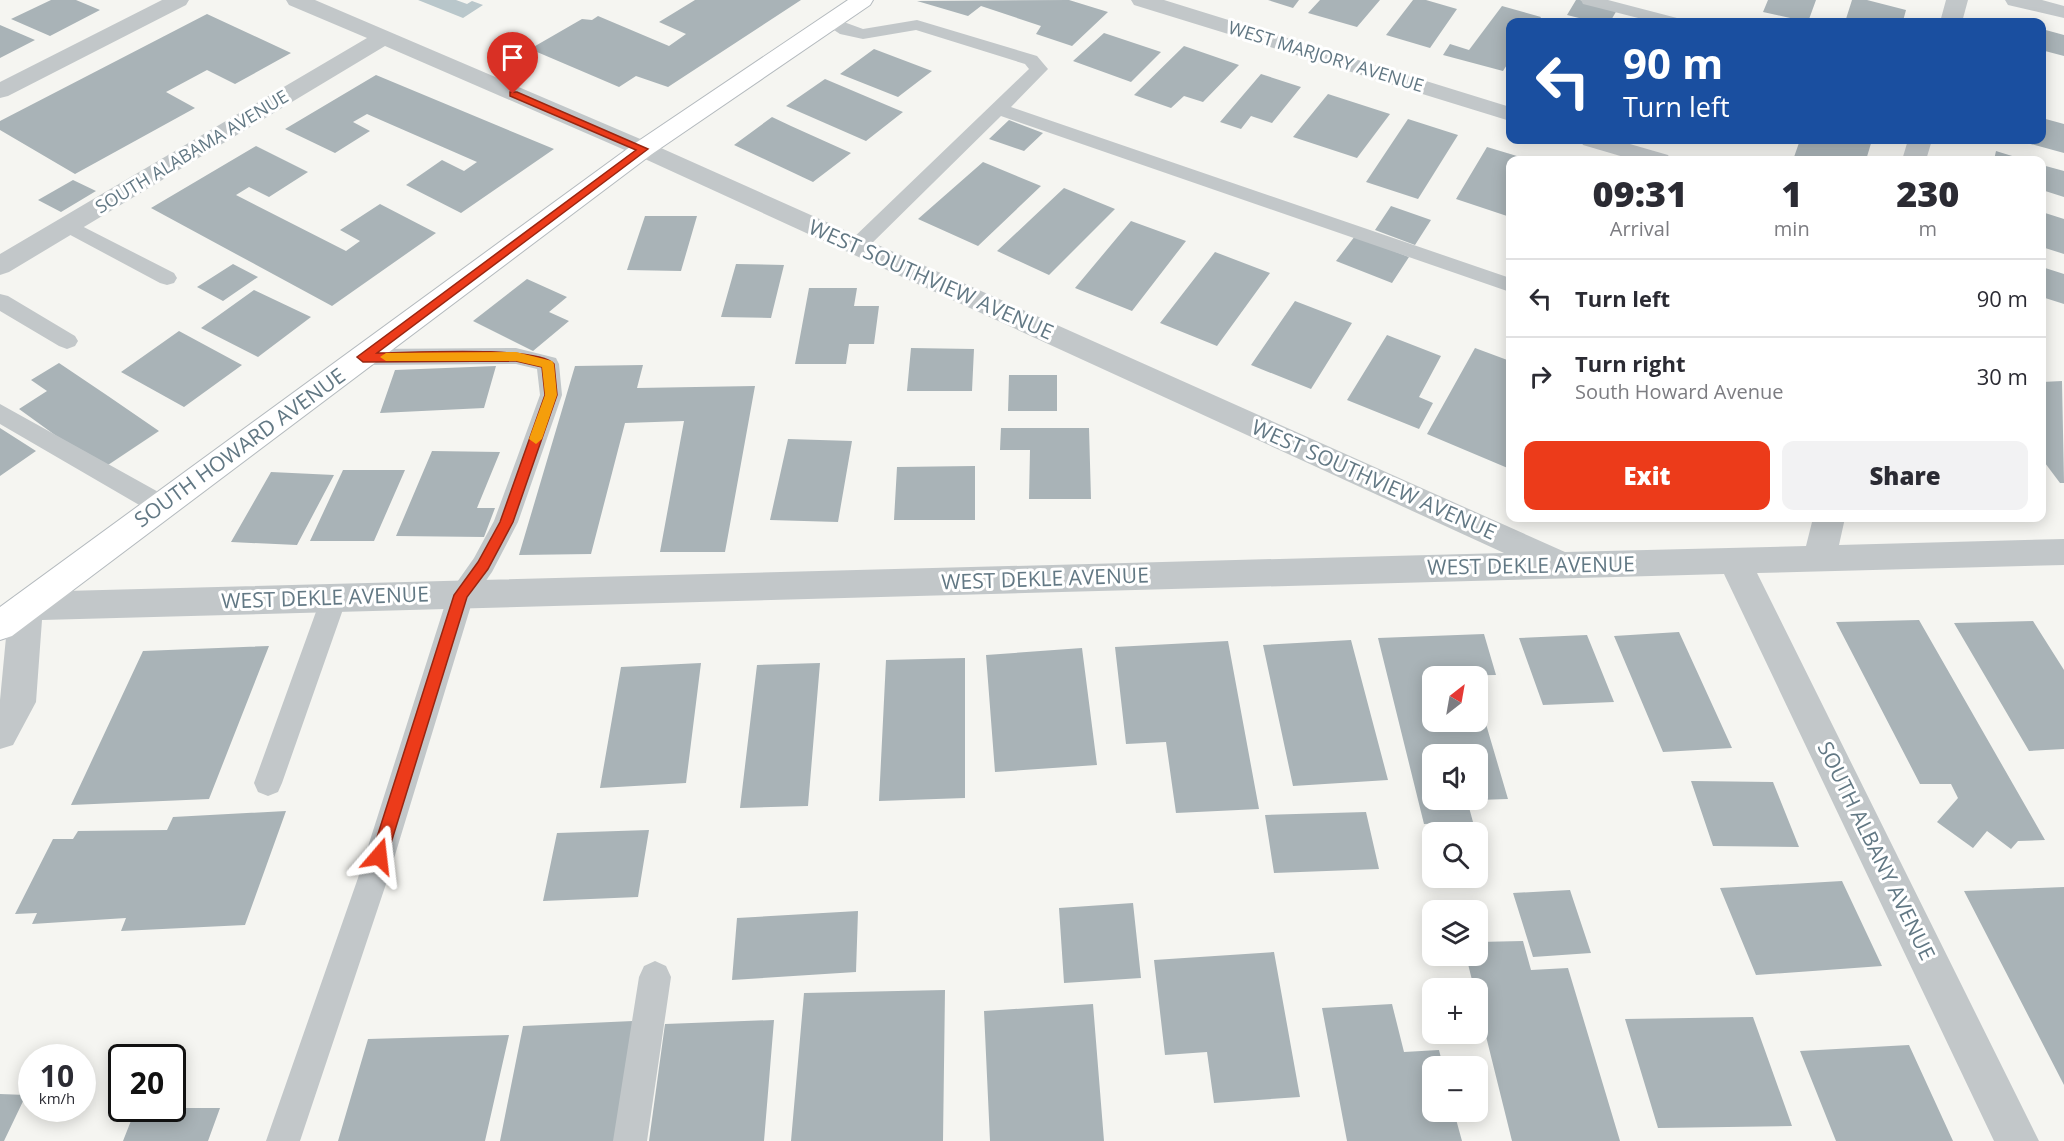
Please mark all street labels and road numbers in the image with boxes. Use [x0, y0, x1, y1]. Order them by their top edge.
street label: WEST MARJORY AVENUE [1226, 15, 1427, 97]
street label: SOUTH ALABAMA AVENUE [91, 84, 292, 218]
street label: WEST SOUTHVIEW AVENUE [805, 212, 1058, 346]
street label: SOUTH HOWARD AVENUE [128, 361, 350, 533]
street label: WEST SOUTHVIEW AVENUE [1248, 412, 1501, 546]
street label: WEST DEKLE AVENUE [1427, 549, 1635, 581]
street label: WEST DEKLE AVENUE [941, 560, 1149, 596]
street label: WEST DEKLE AVENUE [221, 579, 429, 615]
street label: SOUTH ALBANY AVENUE [1812, 737, 1942, 965]

